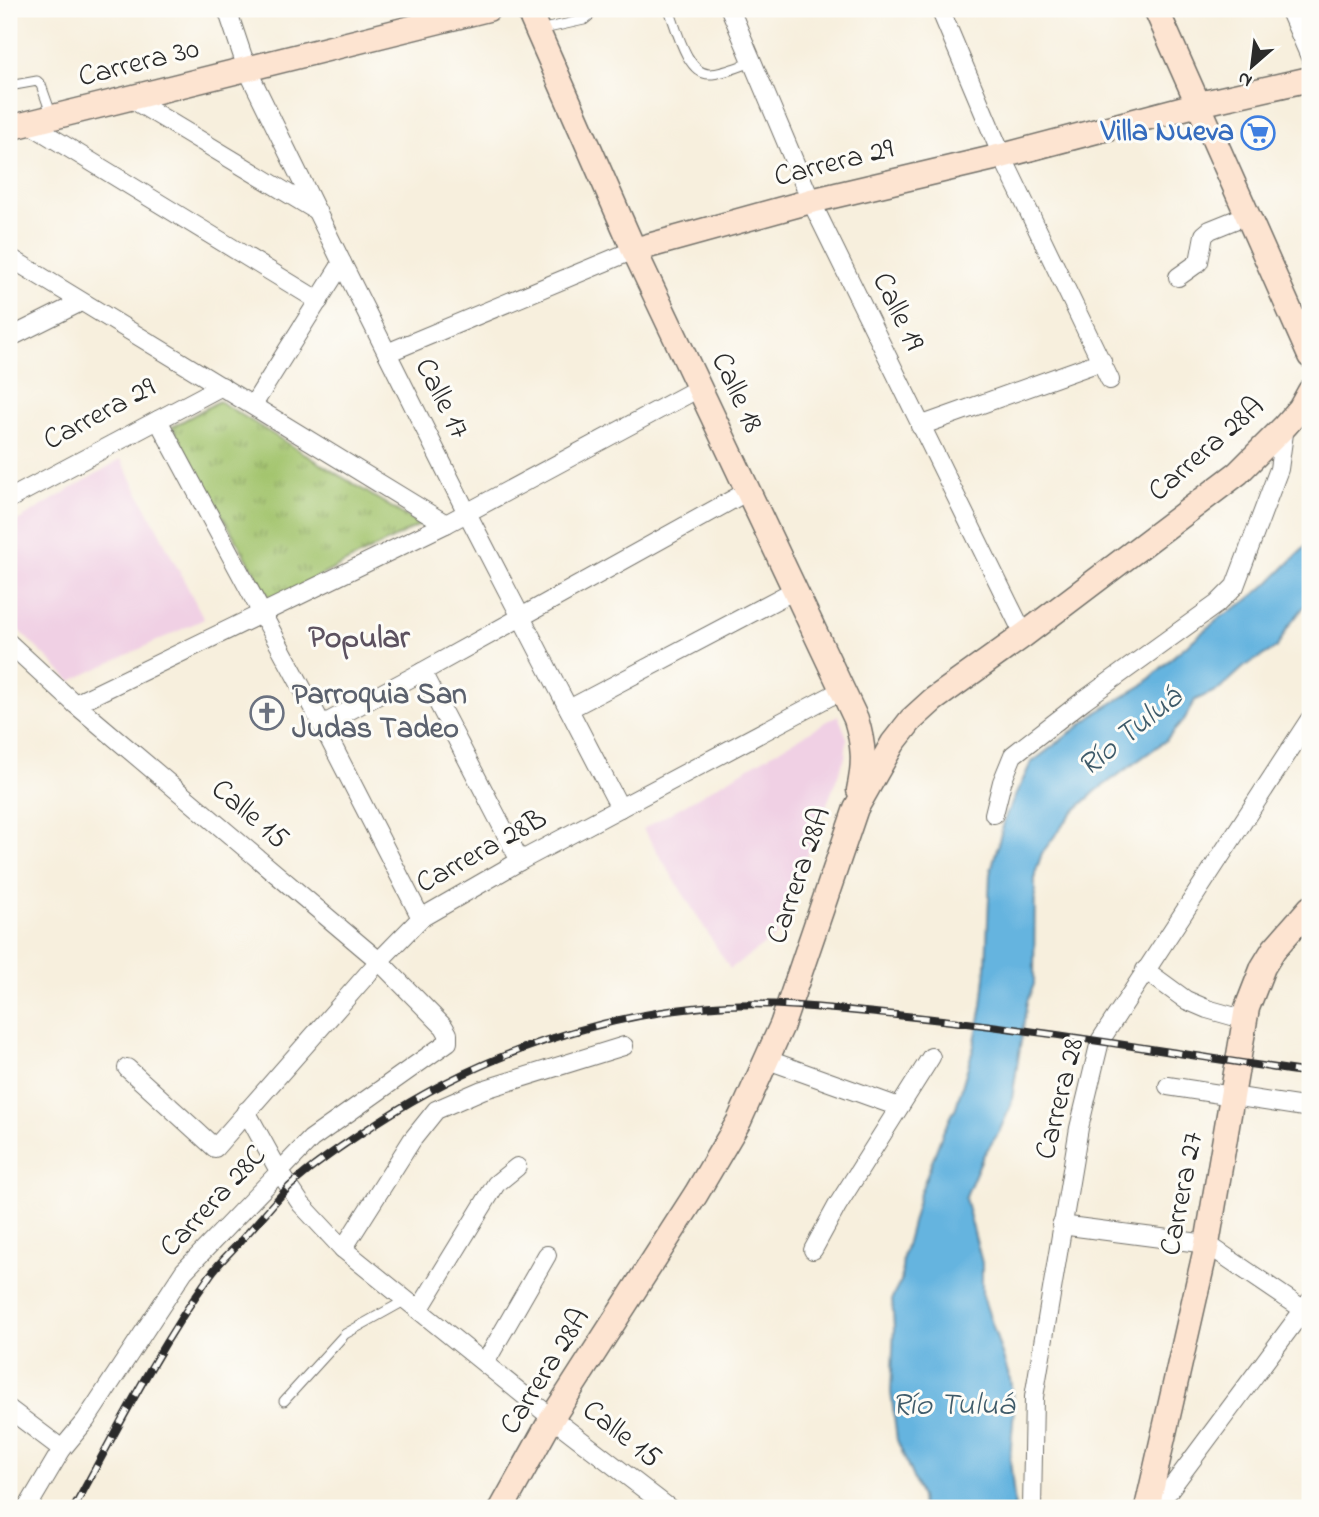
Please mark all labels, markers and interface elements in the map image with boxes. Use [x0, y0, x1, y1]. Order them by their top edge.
street label: Carrera 30 [74, 28, 204, 100]
north arrow [1218, 32, 1288, 102]
text: N [1233, 64, 1257, 94]
place label: Villa Nueva [1100, 111, 1234, 155]
supermarket icon: Villa Nueva [1239, 114, 1277, 152]
street label: Carrera 29 [770, 128, 898, 200]
street label: Calle 19 [859, 265, 935, 359]
street label: Calle 18 [698, 345, 774, 441]
street label: Calle 17 [402, 351, 480, 447]
street label: Carrera 29 [36, 367, 164, 463]
street label: Carrera 28A [1139, 387, 1275, 513]
district label: Popular [308, 616, 411, 663]
place label: Parroquia San Judas Tadeo [292, 674, 467, 752]
water label: Río Tuluá [1069, 675, 1195, 790]
church icon: Parroquia San Judas Tadeo [248, 694, 286, 732]
street label: Calle 15 [200, 769, 298, 861]
street label: Carrera 28B [408, 798, 556, 906]
street label: Carrera 28A [756, 802, 844, 950]
street label: Carrera 28 [1025, 1034, 1097, 1164]
street label: Carrera 27 [1149, 1128, 1217, 1260]
street label: Carrera 28C [150, 1136, 278, 1268]
street label: Carrera 28A [490, 1300, 602, 1444]
water label: Río Tuluá [892, 1383, 1016, 1430]
street label: Calle 15 [572, 1390, 670, 1480]

